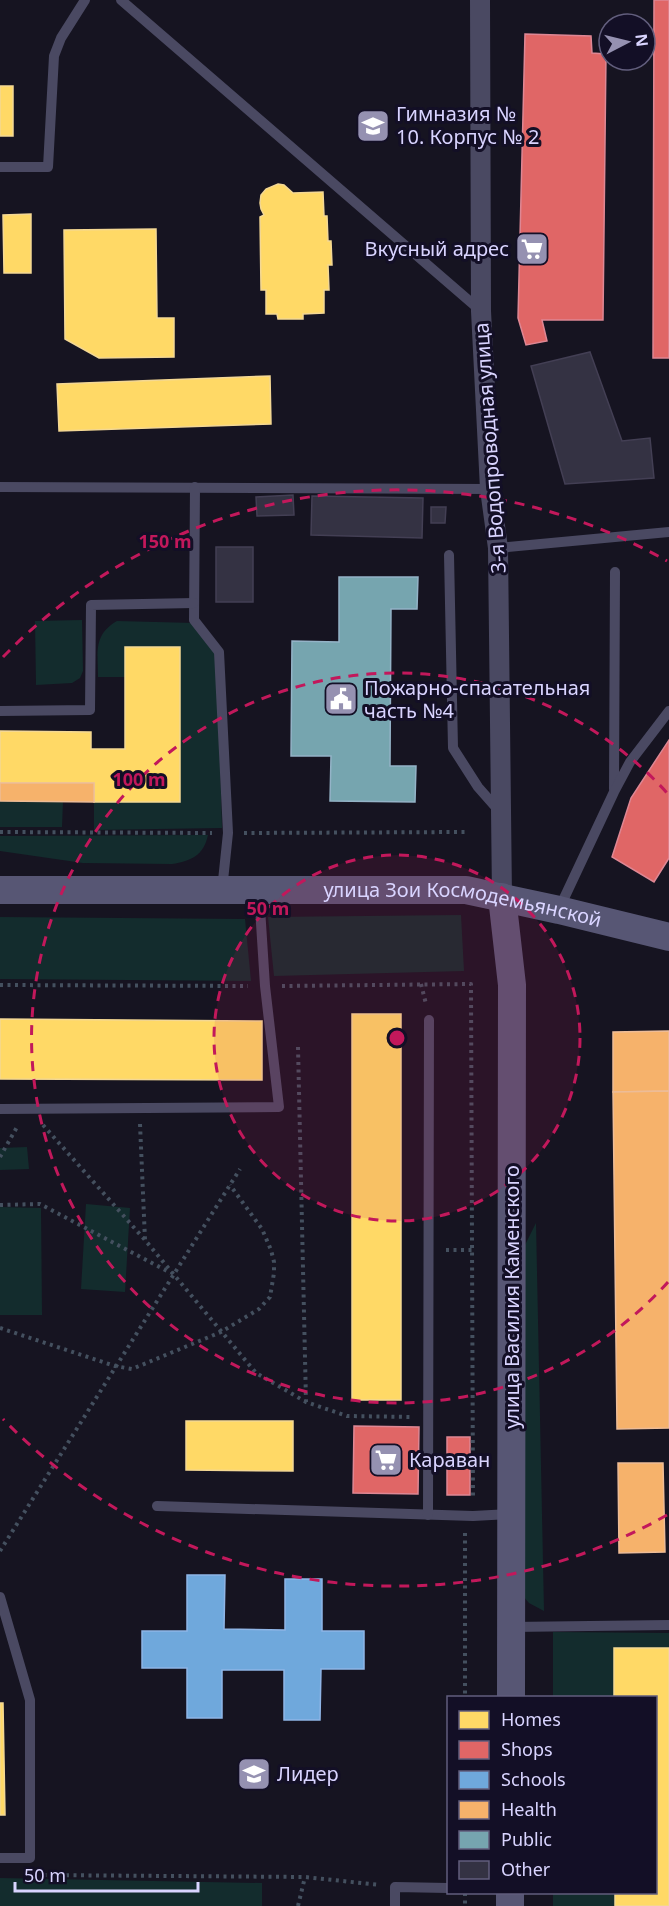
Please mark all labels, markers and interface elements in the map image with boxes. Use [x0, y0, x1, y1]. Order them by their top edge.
north arrow [597, 12, 657, 72]
text: N [630, 32, 654, 48]
place label: Гимназия № 10. Корпус № 2 [396, 100, 539, 150]
school or university icon: Гимназия № 10. Корпус № 2 [355, 108, 391, 144]
supermarket icon: Вкусный адрес [514, 231, 550, 267]
place label: Вкусный адрес [365, 235, 509, 262]
street label: 3-я Водопроводная улица [467, 322, 512, 574]
text: 150 m [138, 529, 192, 553]
place label: Пожарно-спасательная часть №4 [364, 674, 590, 724]
public building icon: Пожарно-спасательная часть №4 [323, 681, 359, 717]
text: 100 m [112, 767, 166, 791]
street label: улица Зои Космодемьянской [323, 875, 605, 933]
text: 50 m [247, 896, 289, 920]
centre of rings [387, 1028, 407, 1048]
street label: улица Василия Каменского [498, 1165, 525, 1429]
supermarket icon: Караван [368, 1442, 404, 1478]
place label: Караван [409, 1446, 490, 1473]
legend [447, 1696, 657, 1894]
text: Homes [501, 1707, 561, 1731]
text: Shops [501, 1737, 553, 1761]
school or university icon: Лидер [236, 1756, 272, 1792]
place label: Лидер [277, 1760, 339, 1787]
text: Schools [501, 1767, 566, 1791]
text: Health [501, 1797, 557, 1821]
text: Public [501, 1827, 552, 1851]
scale bar [15, 1855, 198, 1893]
text: Other [501, 1857, 551, 1881]
text: 50 m [24, 1863, 66, 1887]

